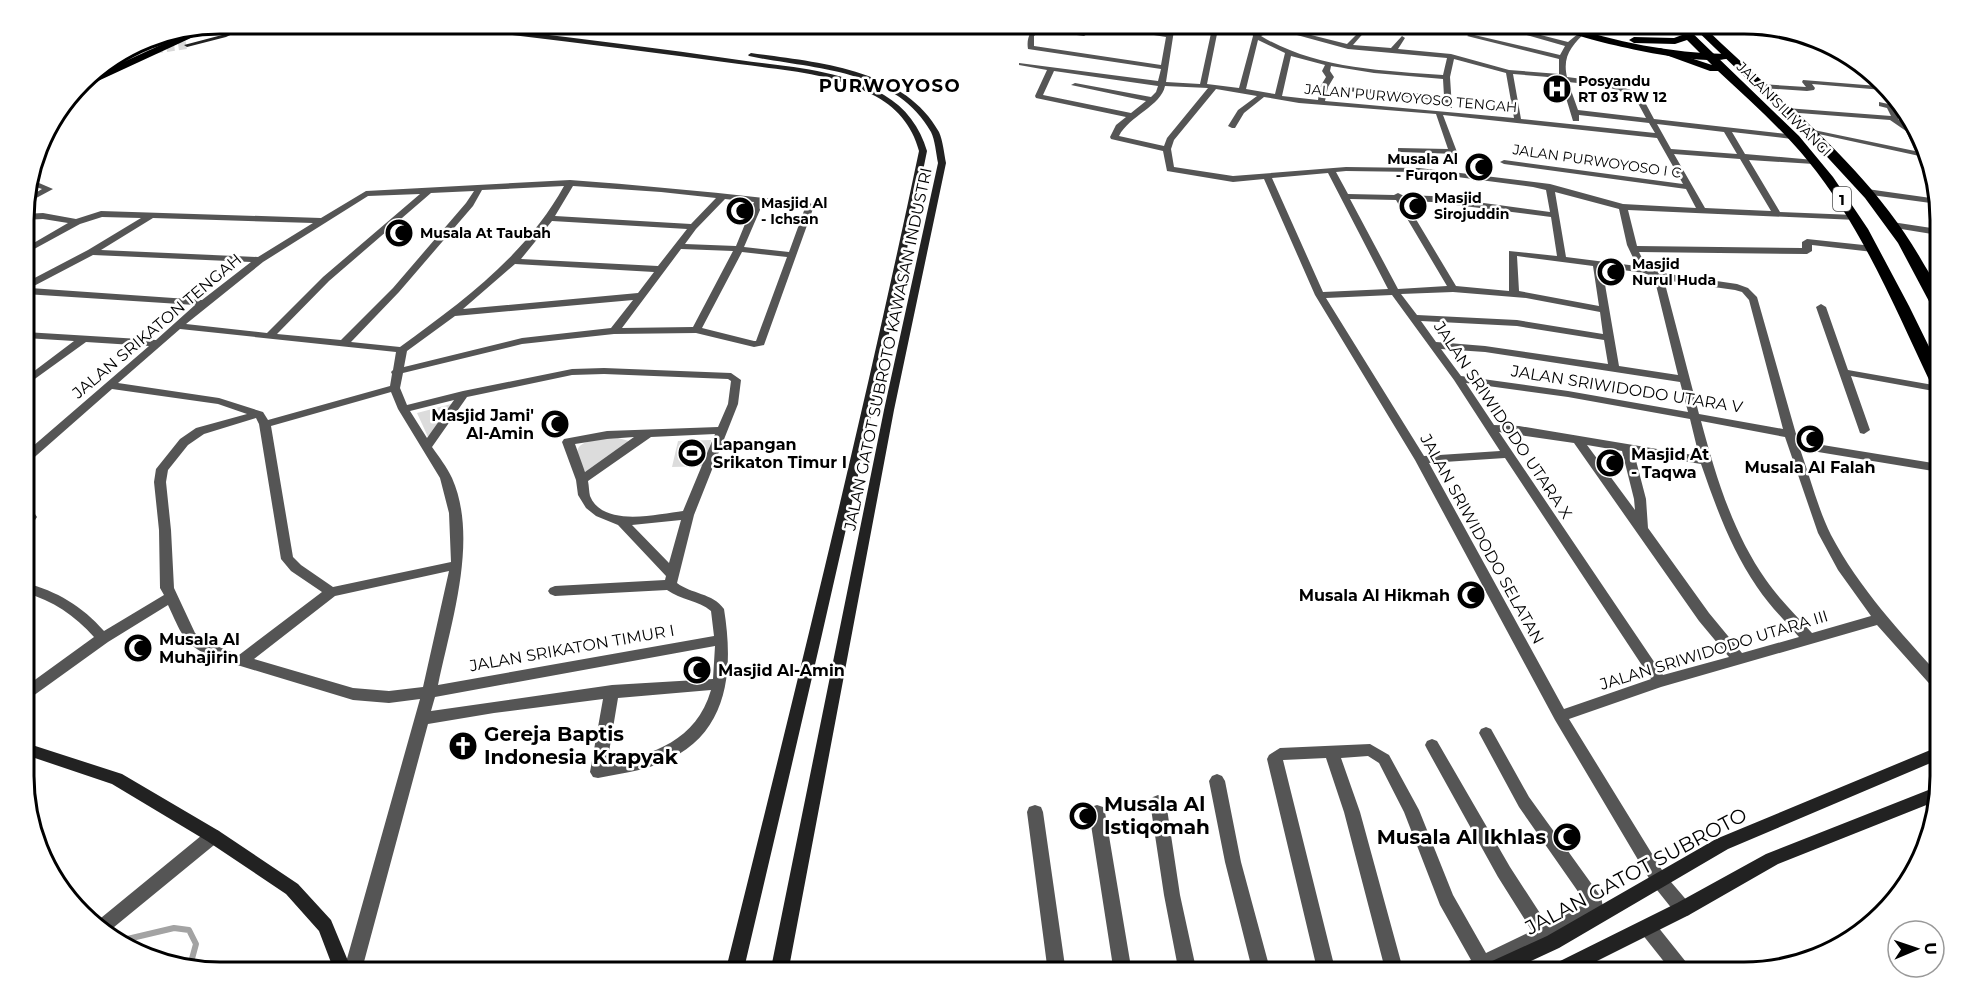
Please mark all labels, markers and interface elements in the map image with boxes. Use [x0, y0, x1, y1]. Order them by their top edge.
street label: JALAN SILIWANGI [1732, 57, 1835, 160]
place label: Posyandu RT 03 RW 12 [1578, 72, 1667, 106]
hospital icon: Posyandu RT 03 RW 12 [1541, 73, 1573, 105]
district label: PURWOYOSO [819, 75, 961, 97]
street label: JALAN PURWOYOSO TENGAH [1303, 80, 1518, 116]
street label: JALAN PURWOYOSO I C [1511, 140, 1683, 182]
place label: Musala Al - Furqon [1387, 150, 1458, 184]
mosque icon: Musala Al - Furqon [1463, 151, 1495, 183]
street label: JALAN GATOT SUBROTO KAWASAN INDUSTRI [840, 166, 936, 533]
road number: 1 [1833, 187, 1851, 211]
place label: Masjid Sirojuddin [1434, 189, 1509, 223]
mosque icon: Masjid Sirojuddin [1397, 190, 1429, 222]
place label: Masjid Al - Ichsan [761, 194, 828, 228]
mosque icon: Masjid Al - Ichsan [724, 195, 756, 227]
mosque icon: Musala At Taubah [383, 217, 415, 249]
place label: Musala At Taubah [420, 224, 551, 242]
street label: JALAN SRIKATON TENGAH [68, 250, 245, 403]
place label: Masjid Nurul Huda [1632, 255, 1716, 289]
mosque icon: Masjid Nurul Huda [1595, 256, 1627, 288]
street label: JALAN SRIWIDODO UTARA X [1429, 317, 1576, 522]
street label: JALAN SRIWIDODO UTARA V [1509, 361, 1745, 417]
place label: Masjid Jami' Al-Amin [431, 406, 534, 443]
mosque icon: Masjid Jami' Al-Amin [539, 408, 571, 440]
mosque icon: Musala Al Falah [1794, 423, 1826, 455]
street label: JALAN SRIWIDODO SELATAN [1416, 430, 1548, 647]
place label: Lapangan Srikaton Timur I [713, 435, 847, 472]
sports icon: Lapangan Srikaton Timur I [676, 437, 708, 469]
place label: Masjid At - Taqwa [1631, 445, 1709, 482]
mosque icon: Masjid At - Taqwa [1594, 447, 1626, 479]
place label: Musala Al Falah [1744, 458, 1876, 477]
mosque icon: Musala Al Hikmah [1455, 579, 1487, 611]
place label: Musala Al Hikmah [1299, 586, 1450, 605]
street label: JALAN SRIWIDODO UTARA III [1597, 606, 1830, 694]
street label: JALAN SRIKATON TIMUR I [467, 621, 676, 676]
place label: Musala Al Muhajirin [159, 630, 240, 667]
mosque icon: Musala Al Muhajirin [122, 632, 154, 664]
mosque icon: Masjid Al-Amin [681, 654, 713, 686]
place label: Masjid Al-Amin [718, 661, 845, 680]
place label: Gereja Baptis Indonesia Krapyak [484, 722, 679, 769]
church icon: Gereja Baptis Indonesia Krapyak [447, 730, 479, 762]
place label: Musala Al Istiqomah [1104, 792, 1210, 839]
mosque icon: Musala Al Istiqomah [1067, 800, 1099, 832]
street label: JALAN GATOT SUBROTO [1520, 802, 1751, 940]
mosque icon: Musala Al Ikhlas [1551, 821, 1583, 853]
place label: Musala Al Ikhlas [1377, 825, 1546, 849]
north arrow [1886, 919, 1946, 979]
text: U [1921, 942, 1940, 955]

